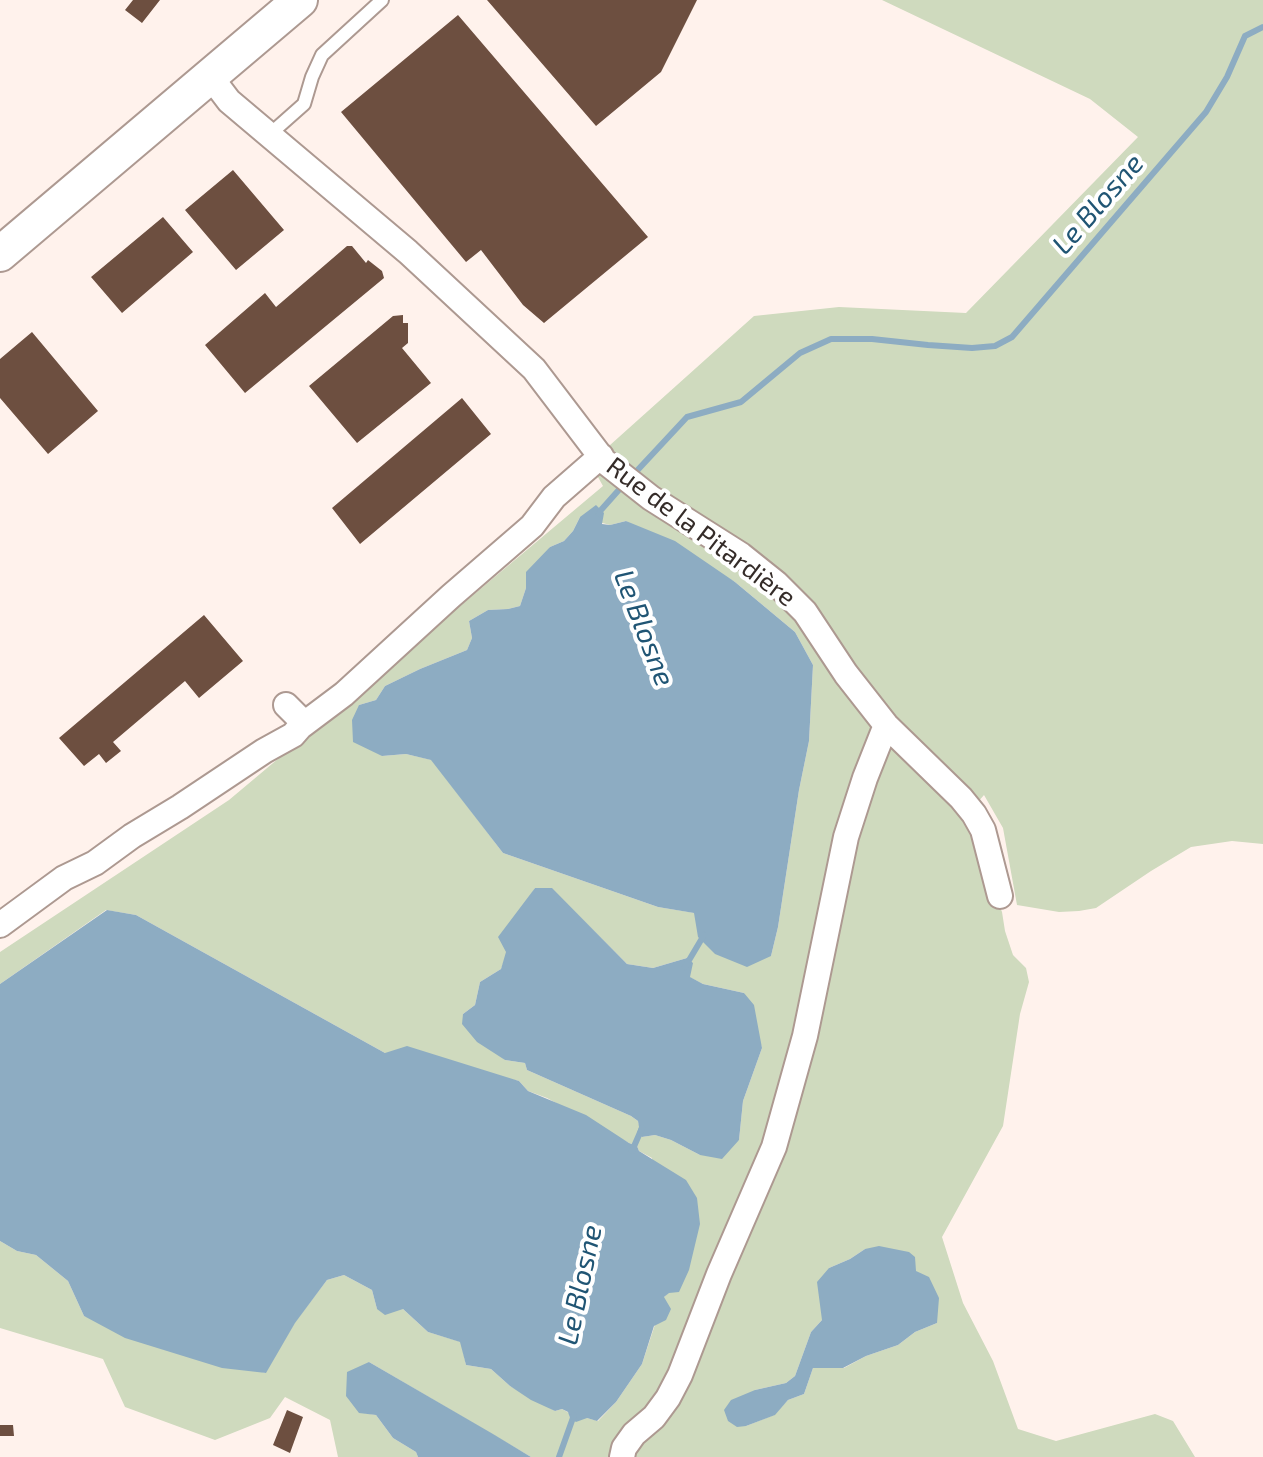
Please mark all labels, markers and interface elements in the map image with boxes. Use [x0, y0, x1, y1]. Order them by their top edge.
water label: Le Blosne [1045, 147, 1151, 261]
street label: Rue de la Pitardière [600, 451, 802, 613]
water label: Le Blosne [606, 565, 682, 691]
water label: Le Blosne [551, 1222, 609, 1348]

